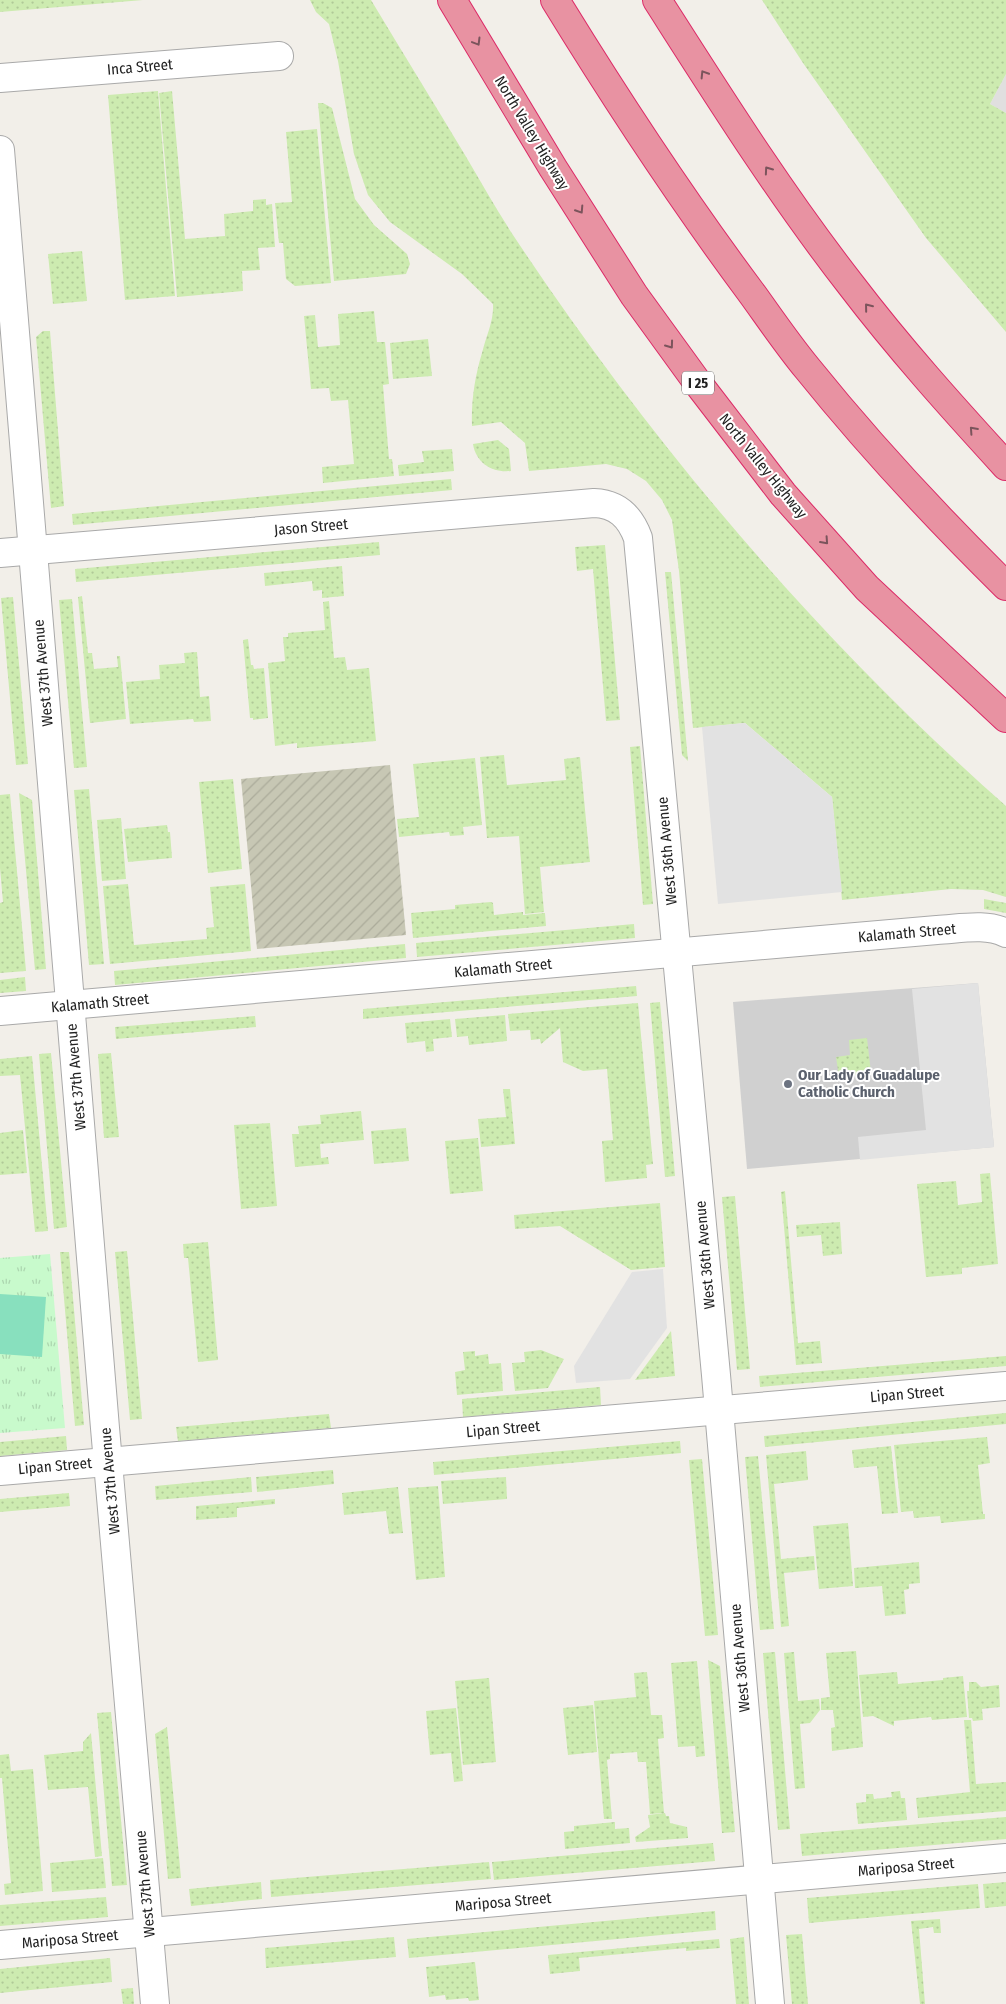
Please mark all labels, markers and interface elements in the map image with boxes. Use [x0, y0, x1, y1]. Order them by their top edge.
one-way arrow [470, 36, 480, 45]
street label: Inca Street [106, 55, 174, 79]
one-way arrow [701, 70, 710, 79]
street label: North Valley Highway [491, 73, 573, 193]
one-way arrow [765, 166, 774, 175]
one-way arrow [574, 205, 583, 214]
one-way arrow [864, 303, 873, 312]
one-way arrow [664, 339, 673, 349]
road number: I 25 [682, 372, 714, 394]
street label: North Valley Highway [715, 410, 811, 522]
one-way arrow [970, 427, 979, 436]
street label: Jason Street [273, 515, 349, 539]
one-way arrow [819, 536, 828, 545]
street label: West 37th Avenue [29, 619, 57, 727]
street label: West 36th Avenue [653, 796, 681, 906]
street label: Kalamath Street [857, 920, 957, 946]
street label: Kalamath Street [453, 955, 553, 981]
street label: Kalamath Street [50, 990, 150, 1016]
street label: West 37th Avenue [62, 1023, 90, 1131]
place label: Our Lady of Guadalupe Catholic Church [798, 1066, 940, 1101]
marker: Our Lady of Guadalupe Catholic Church [782, 1078, 794, 1090]
street label: West 36th Avenue [691, 1200, 719, 1310]
street label: Lipan Street [869, 1382, 945, 1406]
street label: Lipan Street [465, 1417, 541, 1441]
street label: West 37th Avenue [96, 1427, 124, 1535]
street label: Lipan Street [17, 1454, 93, 1478]
street label: West 36th Avenue [726, 1603, 754, 1713]
street label: West 37th Avenue [131, 1830, 159, 1938]
street label: Mariposa Street [857, 1854, 955, 1880]
street label: Mariposa Street [454, 1889, 552, 1915]
street label: Mariposa Street [21, 1926, 119, 1952]

